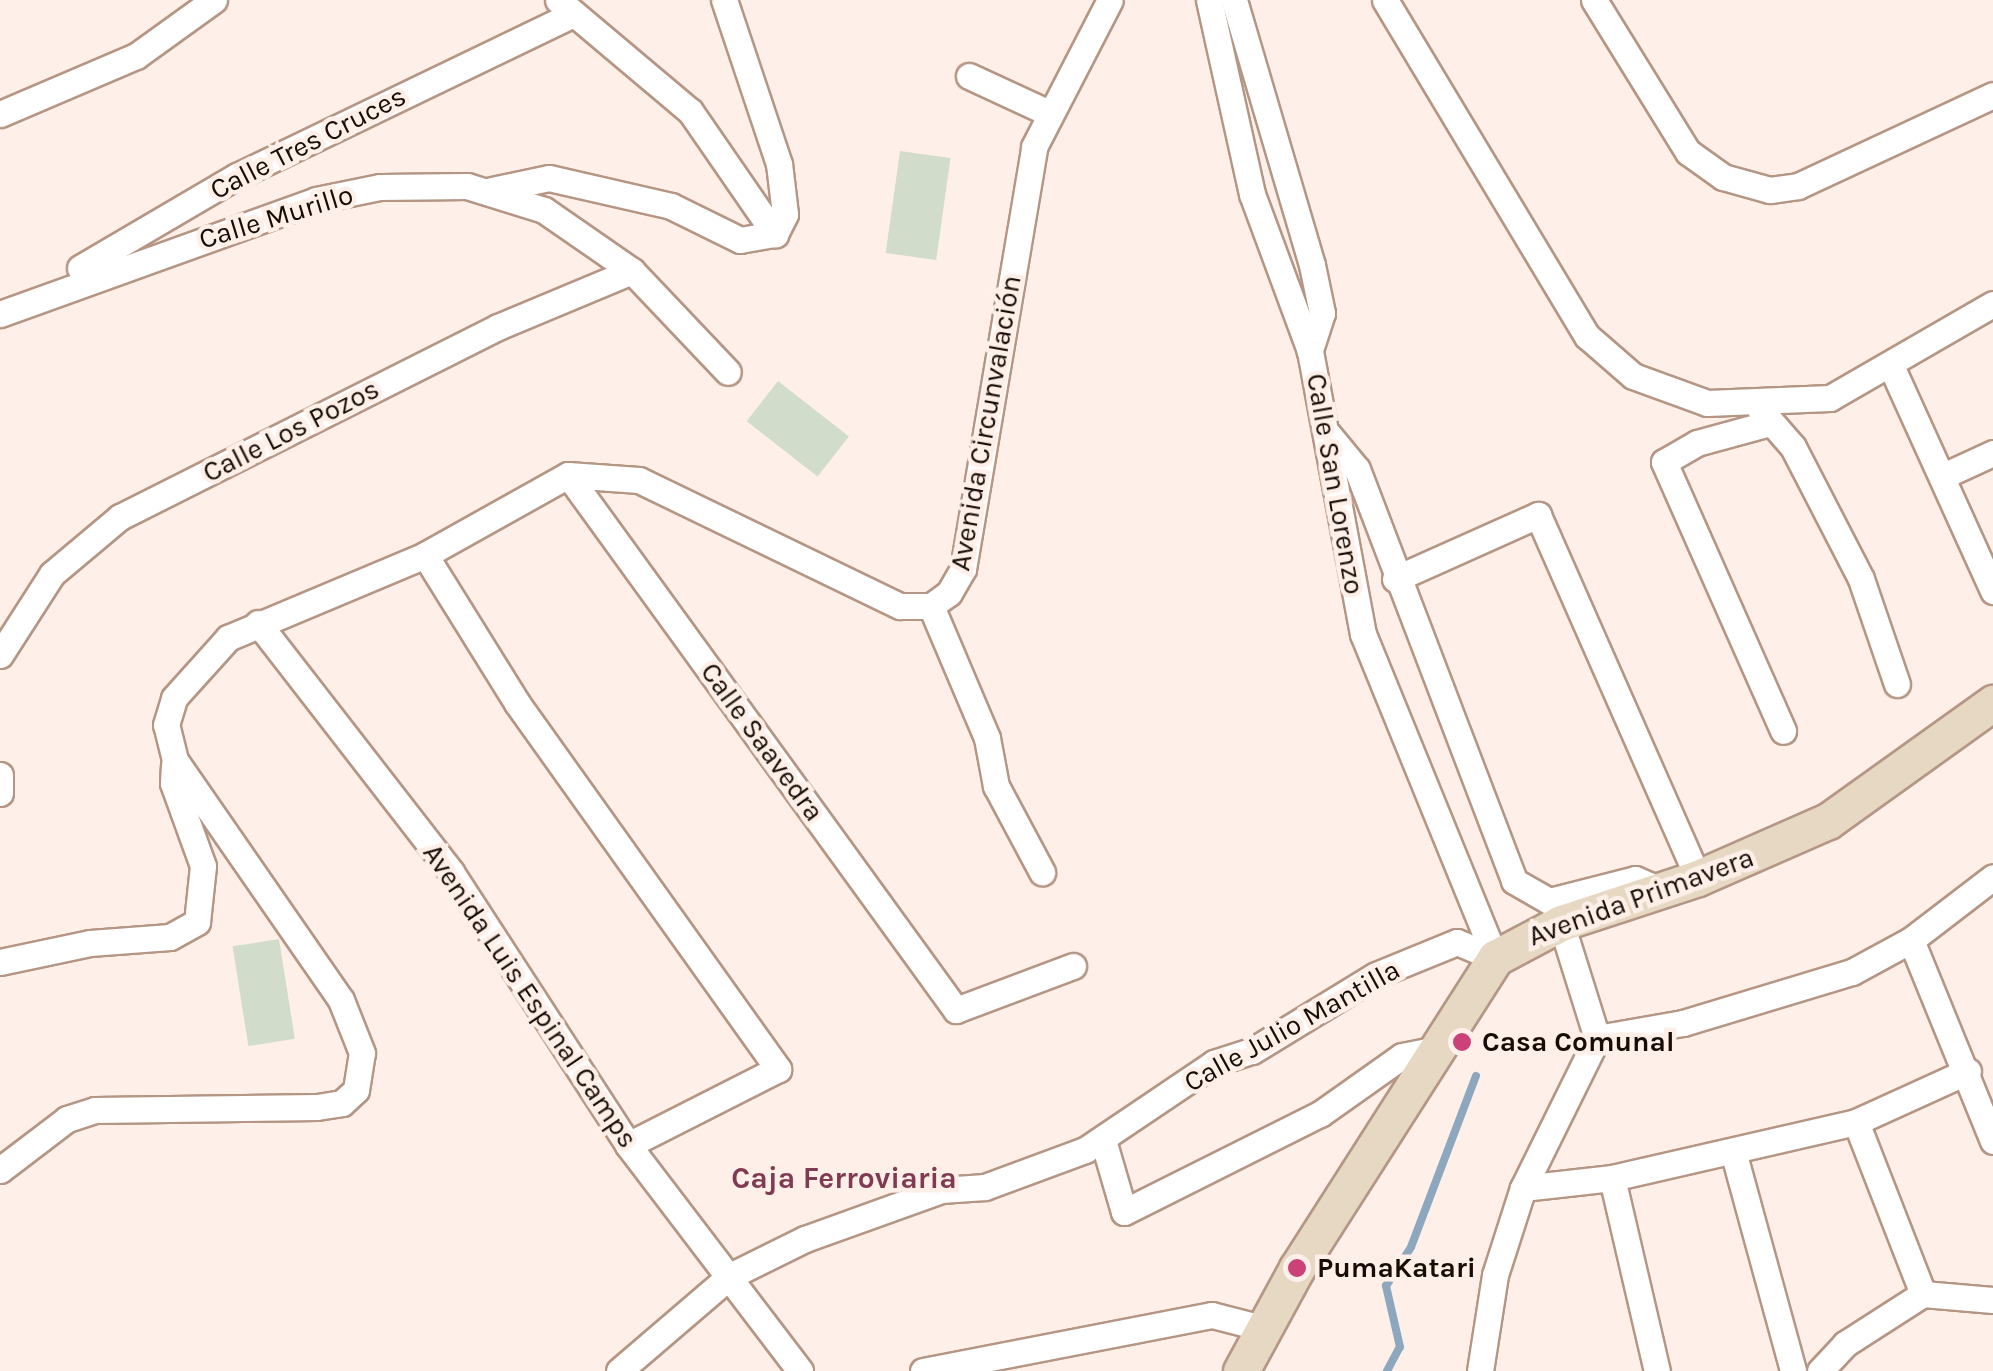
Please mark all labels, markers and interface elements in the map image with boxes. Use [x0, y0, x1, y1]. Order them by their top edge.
street label: Calle Tres Cruces [205, 79, 411, 207]
street label: Calle Murillo [195, 178, 357, 256]
street label: Avenida Circunvalación [943, 273, 1029, 573]
street label: Calle San Lorenzo [1299, 371, 1371, 597]
street label: Calle Los Pozos [197, 372, 385, 490]
street label: Calle Saavedra [693, 656, 831, 828]
street label: Avenida Luis Espinal Camps [416, 838, 644, 1154]
street label: Avenida Primavera [1524, 841, 1758, 953]
street label: Calle Julio Mantilla [1178, 953, 1406, 1099]
place label: Casa Comunal [1482, 1025, 1674, 1059]
marker: Casa Comunal [1451, 1031, 1473, 1053]
district label: Caja Ferroviaria [731, 1160, 957, 1196]
place label: PumaKatari [1317, 1251, 1476, 1285]
marker: PumaKatari [1286, 1257, 1308, 1279]

